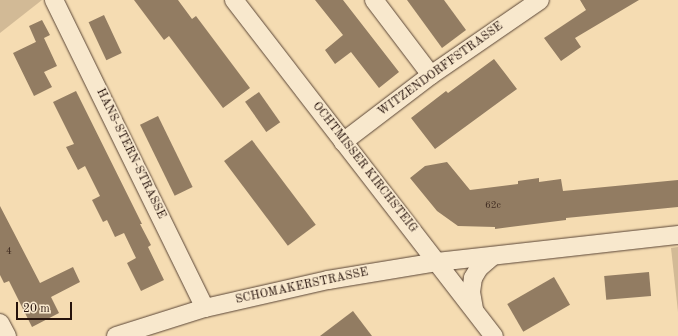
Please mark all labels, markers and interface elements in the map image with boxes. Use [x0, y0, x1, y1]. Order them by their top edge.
street label: WITZENDORFFSTRASSE [376, 20, 506, 120]
street label: HANS-STERN-STRASSE [92, 86, 168, 222]
street label: OCHTMISSER KIRCHSTEIG [308, 100, 420, 236]
house number: 62c [485, 200, 501, 212]
house number: 4 [6, 246, 12, 258]
street label: SCHOMAKERSTRASSE [234, 266, 370, 308]
scale bar [18, 294, 74, 320]
text: 20 m [23, 303, 50, 315]

